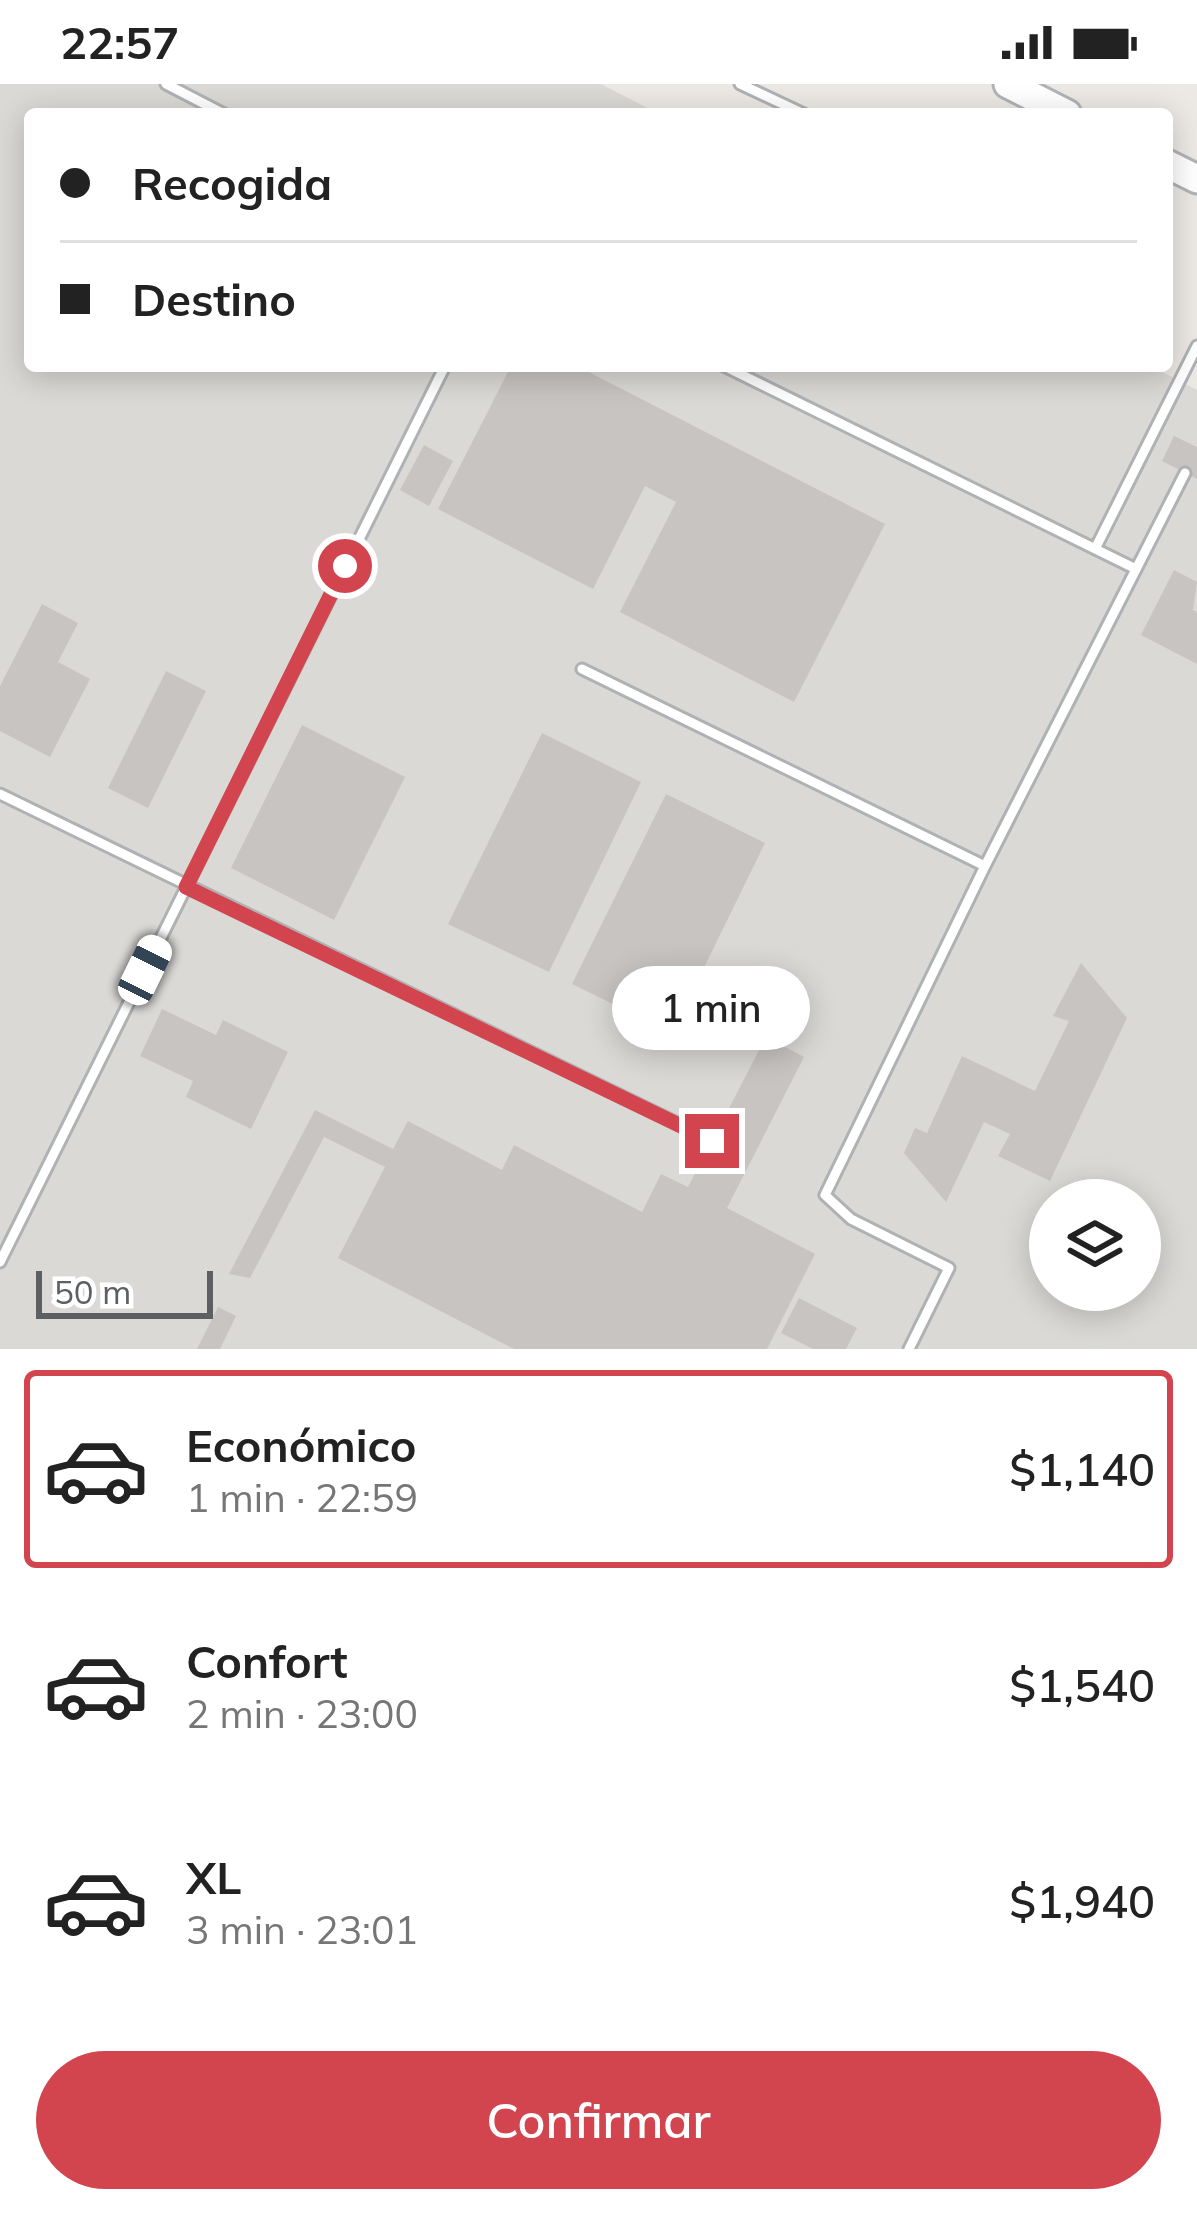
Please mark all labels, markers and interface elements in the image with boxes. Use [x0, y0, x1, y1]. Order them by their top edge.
text: 22:57 [60, 14, 179, 70]
text: Recogida [132, 155, 332, 211]
text: Destino [132, 271, 296, 327]
route start [318, 539, 372, 593]
car [113, 930, 177, 1010]
callout: 1 min [613, 967, 811, 1051]
text: 1 min [660, 983, 762, 1032]
route end [685, 1114, 739, 1168]
map controls [1029, 1179, 1161, 1311]
button: layers [1029, 1179, 1161, 1311]
scale bar [36, 1265, 213, 1318]
text: 50 m [54, 1271, 131, 1312]
icon: car [42, 1415, 150, 1523]
text: Económico [186, 1417, 416, 1473]
text: $1,140 [1009, 1441, 1155, 1497]
text: 1 min · 22:59 [186, 1473, 418, 1522]
icon: car [42, 1631, 150, 1739]
text: Confort [186, 1633, 348, 1689]
text: $1,540 [1009, 1657, 1155, 1713]
text: 2 min · 23:00 [186, 1689, 418, 1738]
icon: car [42, 1847, 150, 1955]
text: XL [186, 1849, 241, 1905]
text: $1,940 [1009, 1873, 1155, 1929]
text: 3 min · 23:01 [186, 1905, 418, 1954]
button: Confirmar [36, 2051, 1161, 2189]

